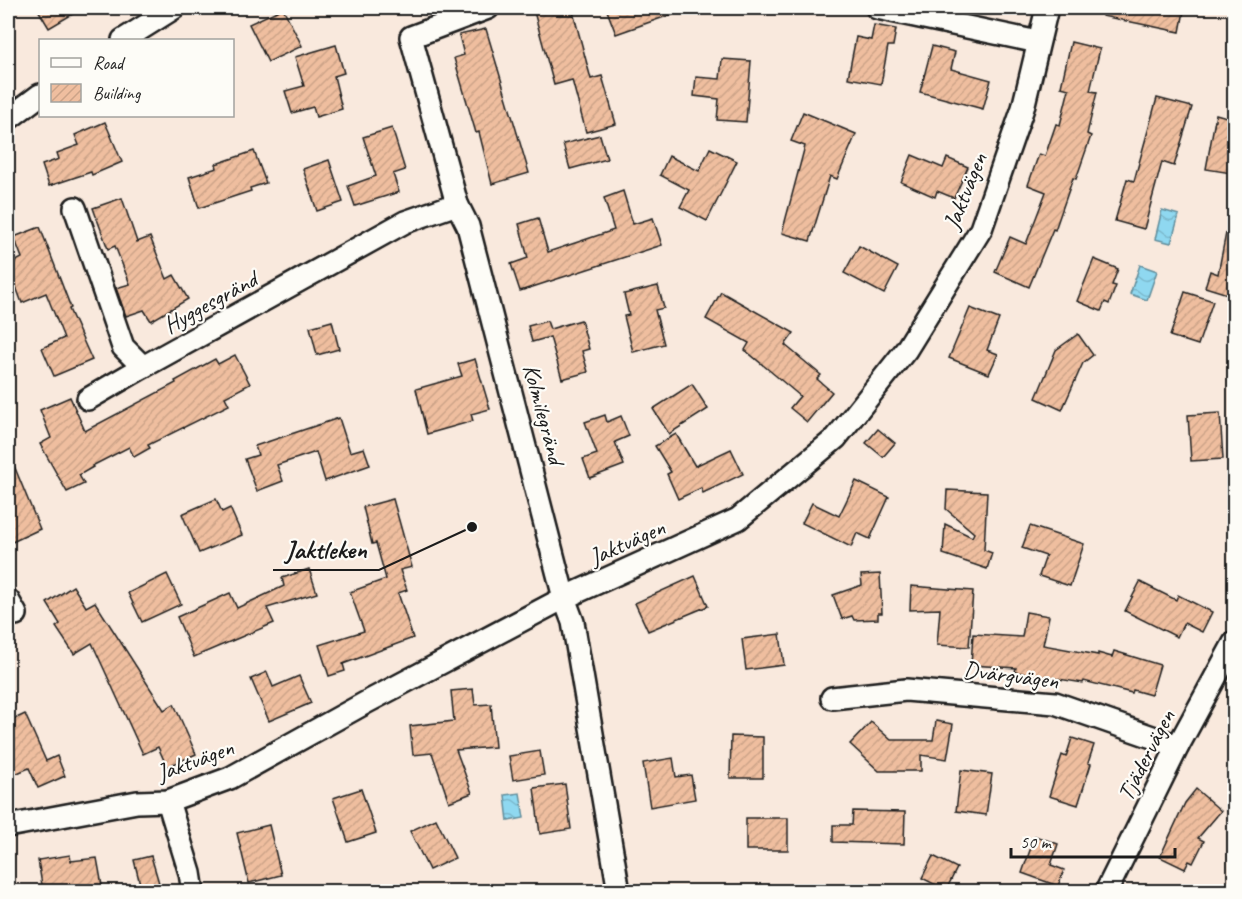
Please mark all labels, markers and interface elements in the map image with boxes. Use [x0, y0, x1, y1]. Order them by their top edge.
legend [39, 39, 234, 117]
text: Road [93, 52, 126, 74]
text: Building [93, 82, 142, 104]
street label: Jaktvägen [936, 148, 994, 235]
street label: Hyggesgränd [158, 262, 265, 340]
street label: Kolmilegränd [516, 361, 573, 471]
street label: Jaktvägen [584, 512, 670, 572]
callout: Jaktleken [273, 526, 379, 570]
text: Jaktleken [283, 533, 368, 566]
street label: Dvärgvägen [962, 654, 1061, 696]
street label: Tjädervägen [1110, 704, 1182, 806]
street label: Jaktvägen [151, 732, 238, 788]
scale bar [1011, 821, 1174, 859]
text: 50 m [1020, 831, 1053, 853]

